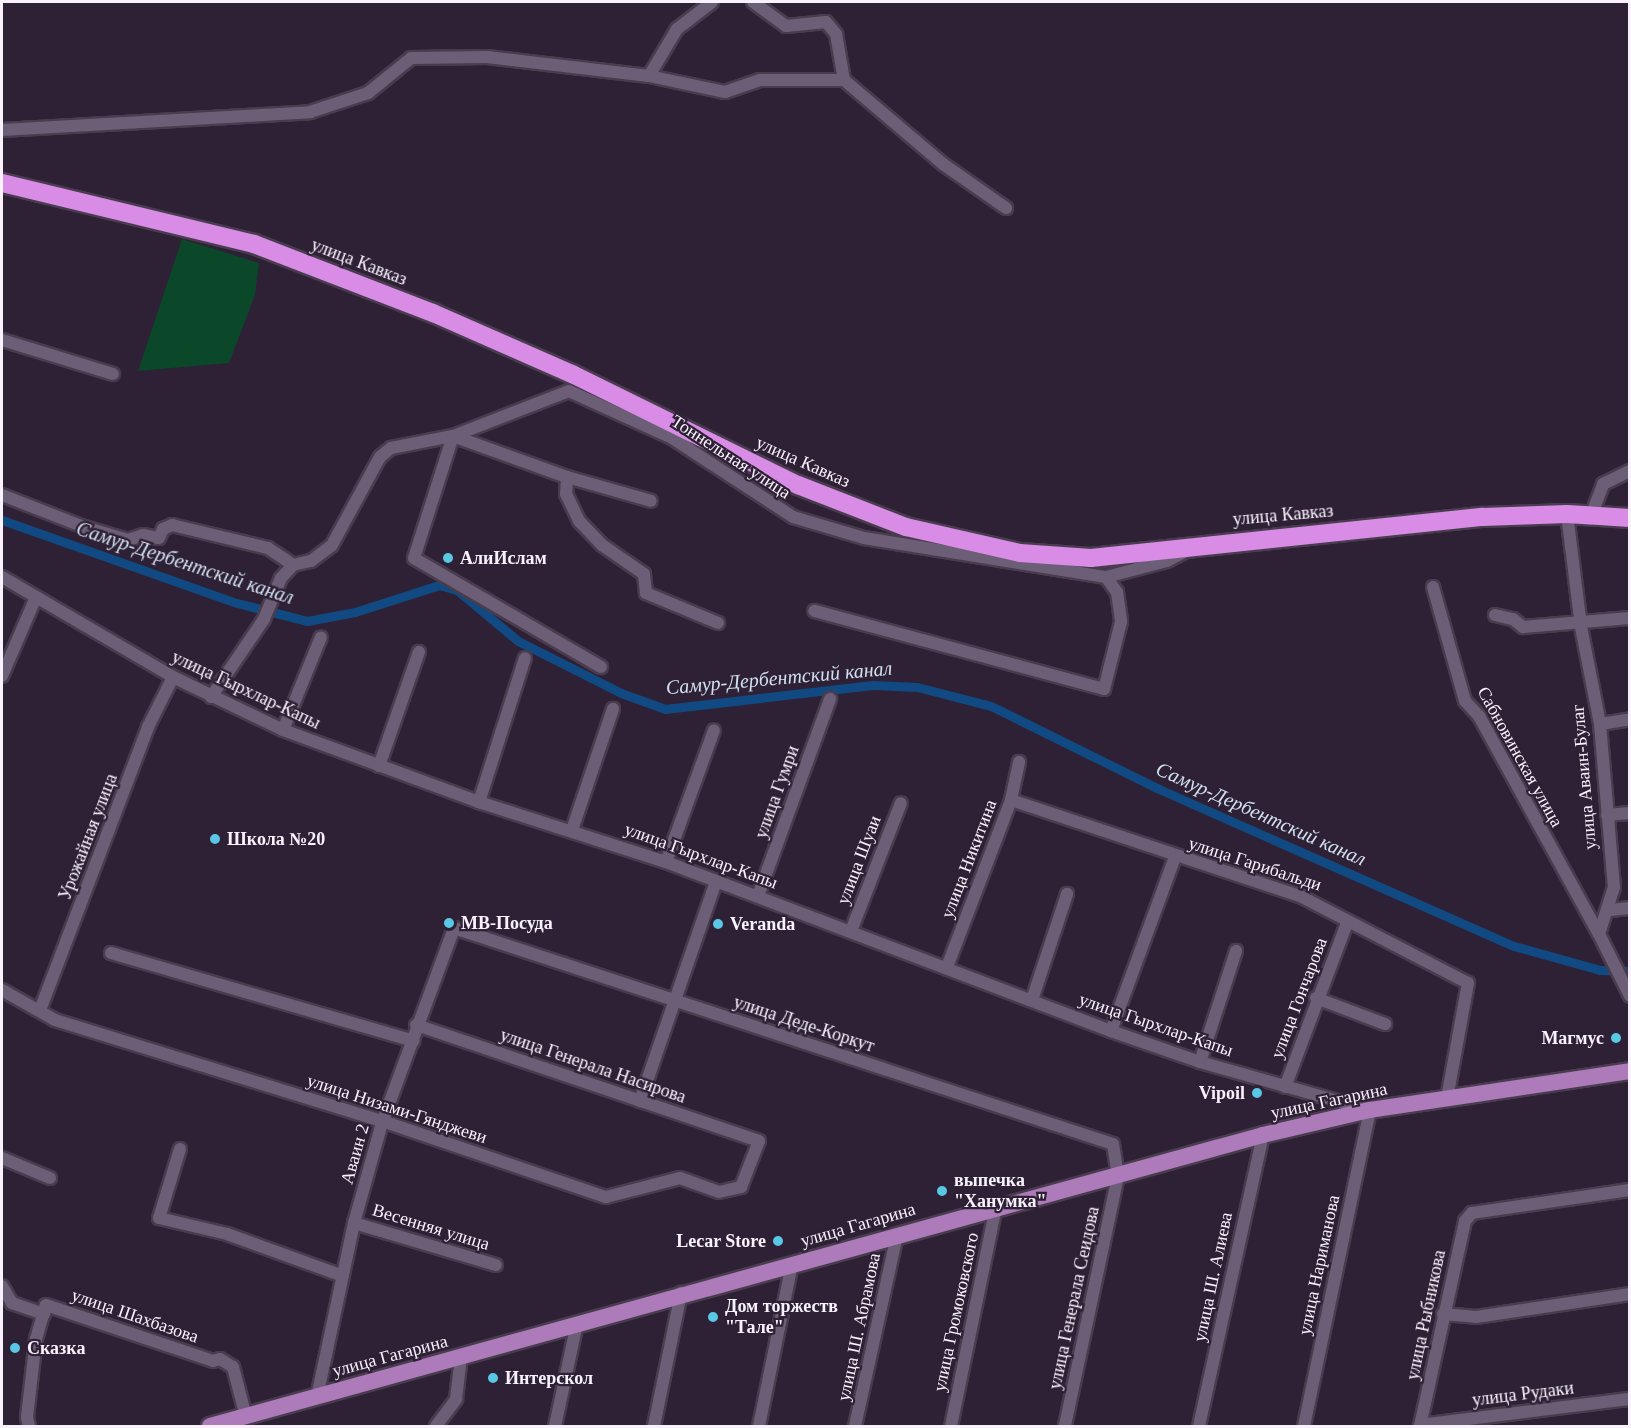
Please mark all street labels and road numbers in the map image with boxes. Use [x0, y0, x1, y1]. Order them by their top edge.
street label: улица Кавказ [308, 234, 410, 290]
street label: Тоннельная улица [667, 410, 795, 504]
street label: улица Кавказ [753, 432, 853, 492]
street label: улица Кавказ [1232, 500, 1334, 530]
street label: улица Гырхлар-Капы [168, 646, 324, 734]
street label: Сабновинская улица [1472, 683, 1568, 831]
street label: улица Аваин-Булаг [1567, 703, 1601, 851]
street label: улица Гумри [750, 743, 804, 841]
street label: Урожайная улица [54, 771, 122, 903]
street label: улица Никитина [937, 797, 1001, 921]
street label: улица Шуаи [832, 812, 886, 908]
street label: улица Гырхлар-Капы [621, 818, 781, 894]
street label: улица Гарибальди [1186, 832, 1324, 896]
street label: улица Гончарова [1266, 935, 1332, 1061]
street label: улица Гырхлар-Капы [1076, 988, 1236, 1062]
street label: улица Деде-Коркут [731, 991, 877, 1057]
street label: улица Генерала Насирова [497, 1024, 689, 1108]
street label: улица Низами-Гянджеви [304, 1070, 490, 1148]
street label: улица Гагарина [1269, 1078, 1389, 1124]
street label: Аваин 2 [336, 1121, 374, 1187]
street label: улица Нариманова [1294, 1193, 1344, 1337]
street label: улица Гагарина [798, 1198, 918, 1252]
street label: Весенняя улица [370, 1199, 492, 1255]
street label: улица Генерала Сеидова [1044, 1205, 1104, 1391]
street label: улица Ш. Алиева [1189, 1210, 1237, 1344]
street label: улица Громоковского [929, 1230, 983, 1394]
street label: улица Рыбникова [1402, 1248, 1450, 1382]
street label: улица Ш. Абрамова [833, 1251, 885, 1403]
street label: улица Шахбазова [69, 1284, 201, 1348]
street label: улица Гагарина [330, 1330, 450, 1382]
street label: улица Рудаки [1471, 1377, 1575, 1411]

